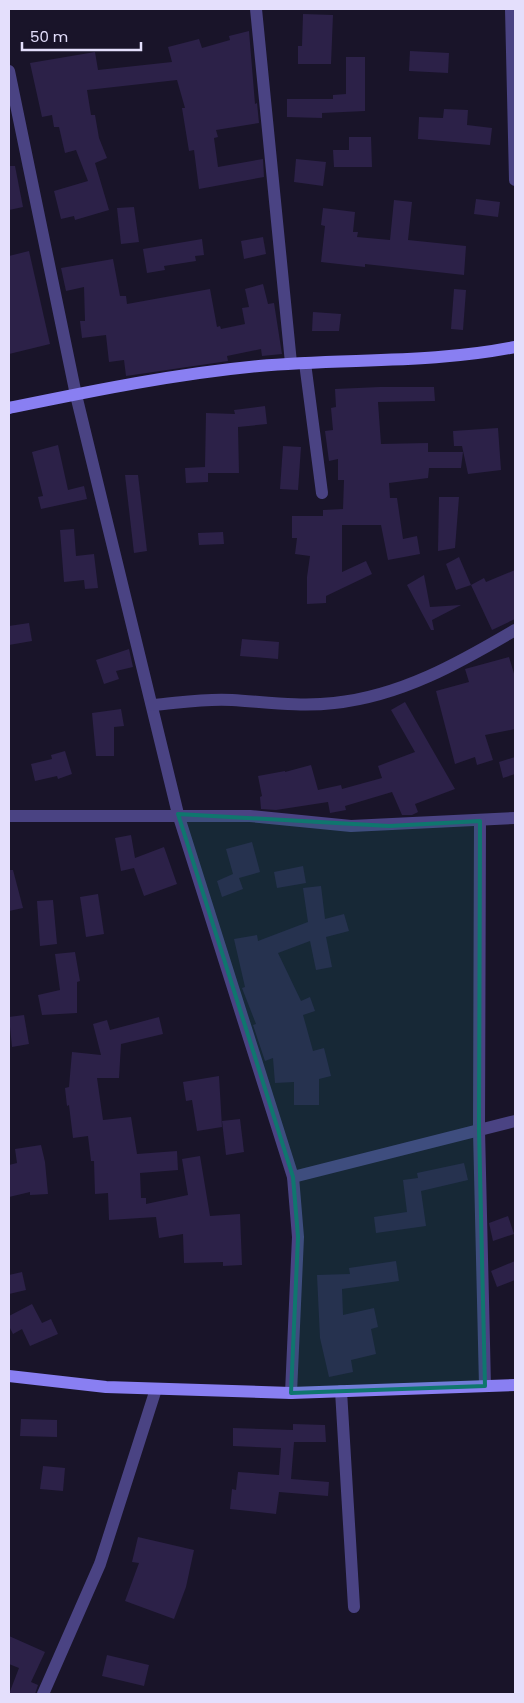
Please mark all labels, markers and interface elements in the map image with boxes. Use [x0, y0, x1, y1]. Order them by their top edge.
scale bar [22, 20, 141, 52]
text: 50 m [30, 26, 68, 47]

